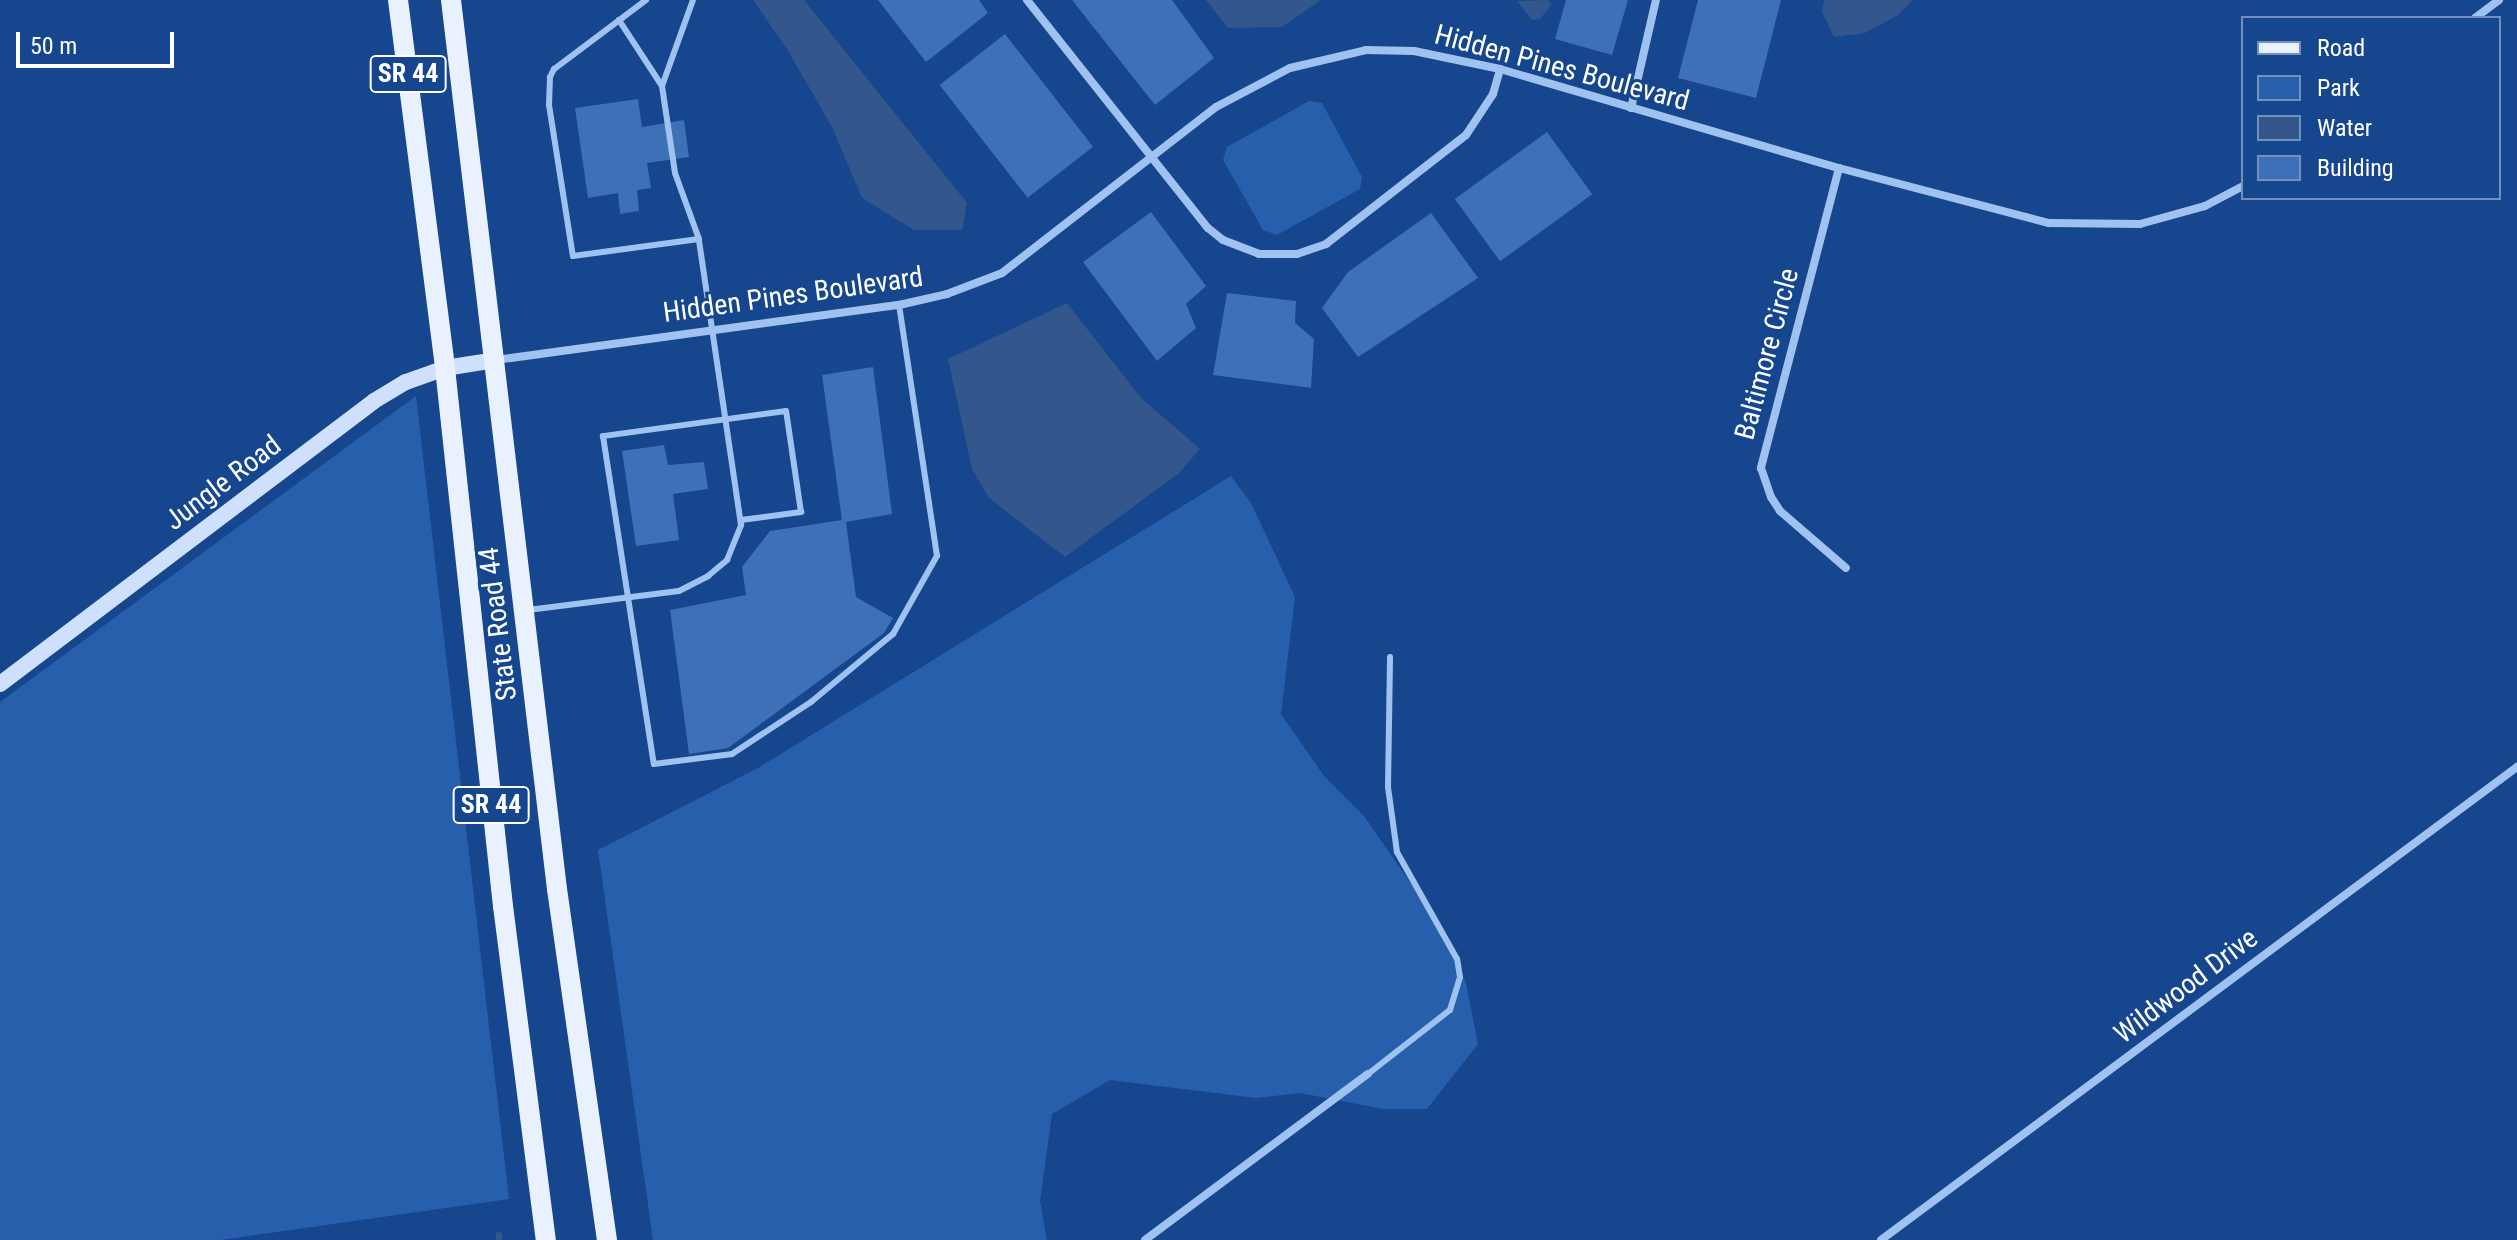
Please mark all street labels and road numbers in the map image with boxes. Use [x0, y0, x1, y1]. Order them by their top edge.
street label: Hidden Pines Boulevard [1431, 18, 1693, 118]
road number: SR 44 [368, 52, 448, 96]
street label: Hidden Pines Boulevard [661, 260, 925, 330]
street label: Baltimore Circle [1728, 265, 1806, 443]
street label: Jungle Road [158, 428, 288, 538]
street label: State Road 44 [472, 545, 524, 703]
road number: SR 44 [451, 783, 531, 827]
street label: Wildwood Drive [2108, 921, 2264, 1051]

